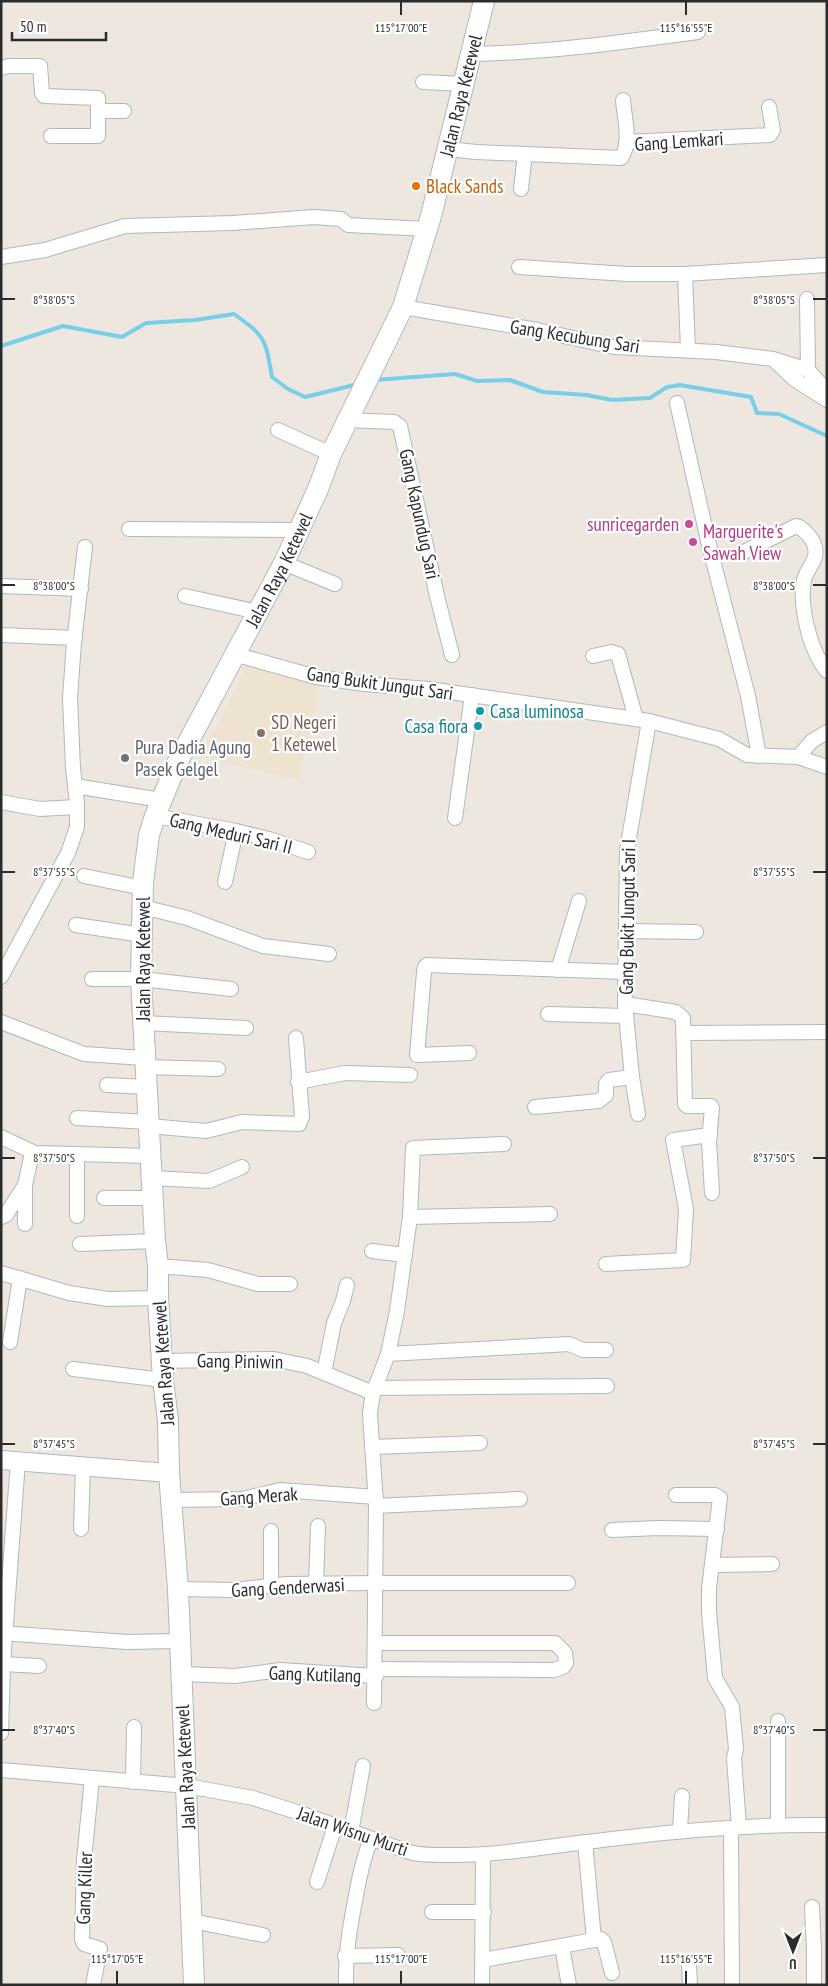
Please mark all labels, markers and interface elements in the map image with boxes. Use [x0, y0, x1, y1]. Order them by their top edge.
scale bar [12, 10, 106, 42]
text: 50 m [20, 17, 46, 36]
text: 115°17'00"E [375, 20, 427, 35]
text: 115°16'55"E [660, 20, 712, 35]
street label: Jalan Raya Ketewel [434, 32, 487, 160]
street label: Gang Lemkari [634, 126, 724, 156]
place label: Black Sands [426, 174, 503, 198]
marker: Black Sands [410, 180, 422, 192]
text: 8°38'05"S [33, 292, 75, 307]
text: 8°38'05"S [753, 292, 795, 307]
street label: Gang Kecubung Sari [508, 314, 642, 358]
street label: Gang Kapundug Sari [394, 447, 446, 581]
street label: Jalan Raya Ketewel [240, 508, 318, 632]
place label: sunricegarden [587, 512, 679, 536]
marker: sunricegarden [683, 518, 695, 530]
place label: Marguerite's Sawah View [703, 519, 783, 565]
marker: Marguerite's Sawah View [687, 536, 699, 548]
text: 8°38'00"S [33, 578, 75, 593]
text: 8°38'00"S [753, 578, 795, 593]
street label: Gang Bukit Jungut Sari [305, 661, 455, 705]
place label: Casa luminosa [490, 699, 584, 723]
marker: Casa luminosa [474, 705, 486, 717]
place label: SD Negeri 1 Ketewel [271, 710, 337, 756]
place label: Casa fiora [405, 714, 468, 738]
marker: Casa fiora [472, 720, 484, 732]
marker: SD Negeri 1 Ketewel [255, 727, 267, 739]
place label: Pura Dadia Agung Pasek Gelgel [135, 735, 251, 781]
marker: Pura Dadia Agung Pasek Gelgel [119, 752, 131, 764]
street label: Gang Meduri Sari II [167, 807, 295, 859]
street label: Gang Bukit Jungut Sari I [614, 839, 640, 995]
text: 8°37'55"S [33, 864, 75, 879]
text: 8°37'55"S [753, 864, 795, 879]
street label: Jalan Raya Ketewel [131, 896, 155, 1022]
text: 8°37'50"S [33, 1150, 75, 1165]
text: 8°37'50"S [753, 1150, 795, 1165]
street label: Jalan Raya Ketewel [147, 1299, 179, 1427]
street label: Gang Piniwin [197, 1348, 283, 1374]
text: 8°37'45"S [33, 1436, 75, 1451]
text: 8°37'45"S [753, 1436, 795, 1451]
street label: Gang Merak [219, 1481, 299, 1511]
street label: Gang Genderwasi [231, 1572, 345, 1602]
street label: Gang Kutilang [268, 1660, 362, 1688]
street label: Jalan Raya Ketewel [170, 1704, 200, 1831]
text: 8°37'40"S [33, 1722, 75, 1737]
text: 8°37'40"S [753, 1722, 795, 1737]
street label: Jalan Wisnu Murti [294, 1801, 412, 1861]
street label: Gang Killer [71, 1850, 97, 1925]
north arrow [768, 1926, 818, 1976]
text: 115°17'05"E [91, 1951, 143, 1966]
text: 115°17'00"E [375, 1951, 427, 1966]
text: 115°16'55"E [660, 1951, 712, 1966]
text: U [789, 1955, 797, 1973]

